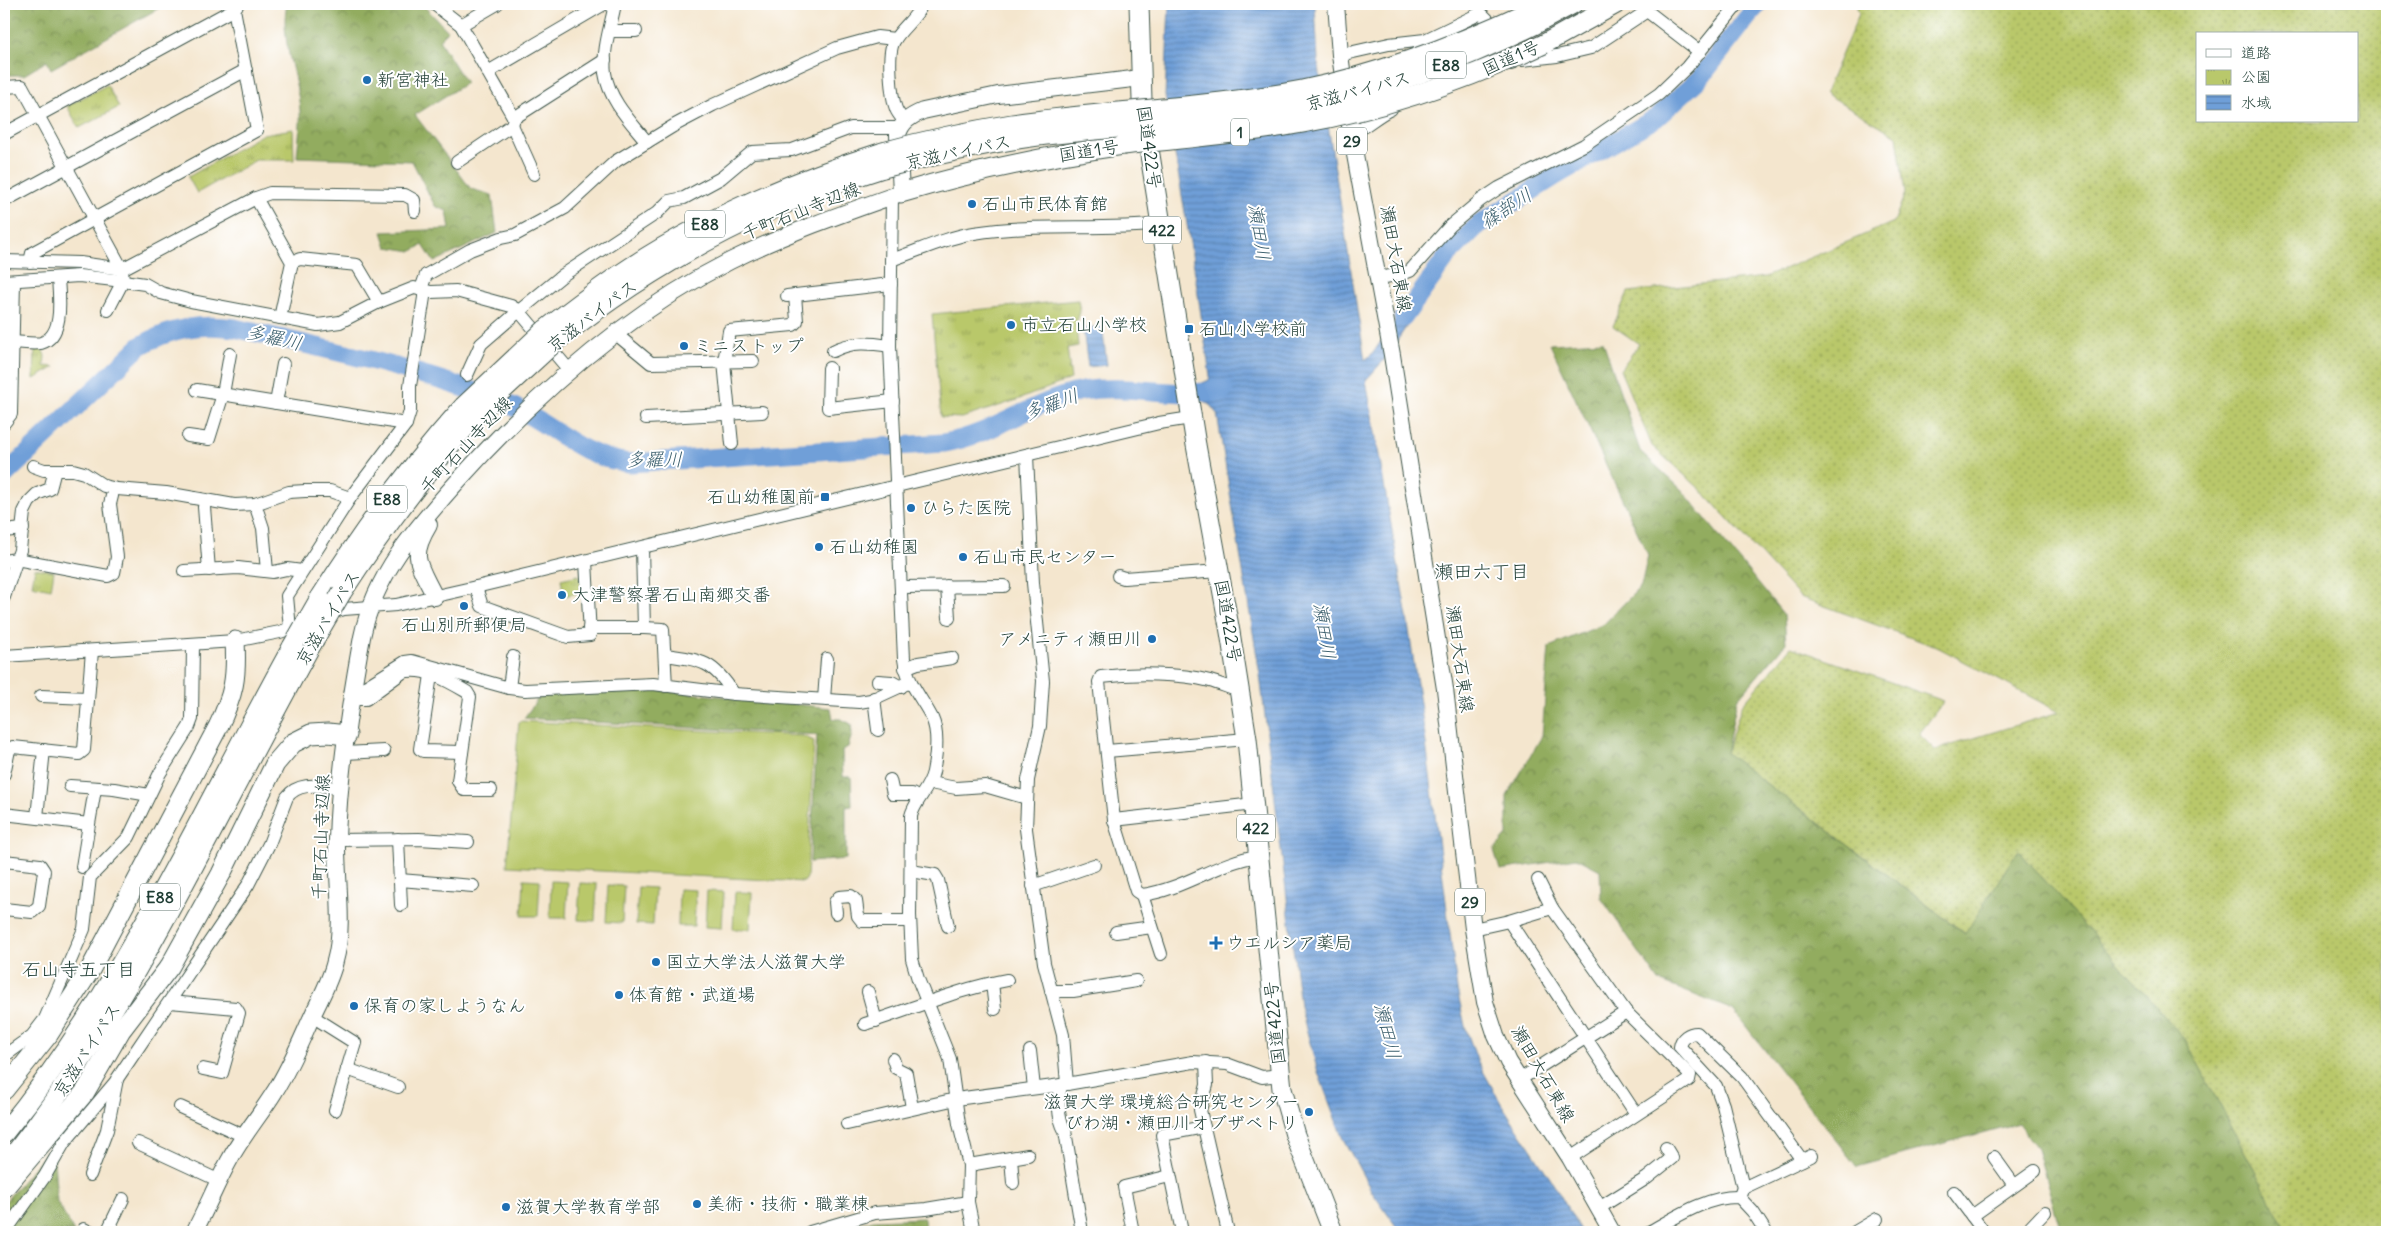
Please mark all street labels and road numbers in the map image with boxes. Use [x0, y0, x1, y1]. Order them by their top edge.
street label: 国道1号 [1478, 35, 1543, 80]
road number: E88 [1426, 52, 1466, 78]
street label: 京滋バイパス [1303, 65, 1413, 116]
street label: 国道422号 [1132, 104, 1167, 190]
road number: 1 [1231, 118, 1249, 146]
road number: 29 [1337, 128, 1367, 154]
street label: 京滋バイパス [903, 129, 1013, 174]
street label: 国道1号 [1057, 134, 1121, 167]
street label: 千町石山寺辺線 [738, 176, 864, 245]
street label: 瀬田大石東線 [1376, 204, 1417, 314]
road number: E88 [685, 210, 725, 238]
road number: 422 [1143, 216, 1181, 244]
street label: 京滋バイパス [542, 274, 642, 357]
street label: 千町石山寺辺線 [414, 391, 517, 499]
road number: E88 [367, 486, 407, 512]
street label: 京滋バイパス [290, 566, 365, 670]
street label: 国道422号 [1210, 577, 1247, 664]
street label: 瀬田大石東線 [1442, 604, 1479, 714]
street label: 千町石山寺辺線 [307, 774, 334, 900]
road number: 422 [1237, 814, 1275, 841]
road number: E88 [140, 884, 180, 910]
road number: 29 [1455, 889, 1485, 916]
street label: 国道422号 [1259, 980, 1290, 1066]
street label: 京滋バイパス [48, 998, 126, 1101]
street label: 瀬田大石東線 [1506, 1021, 1580, 1126]

